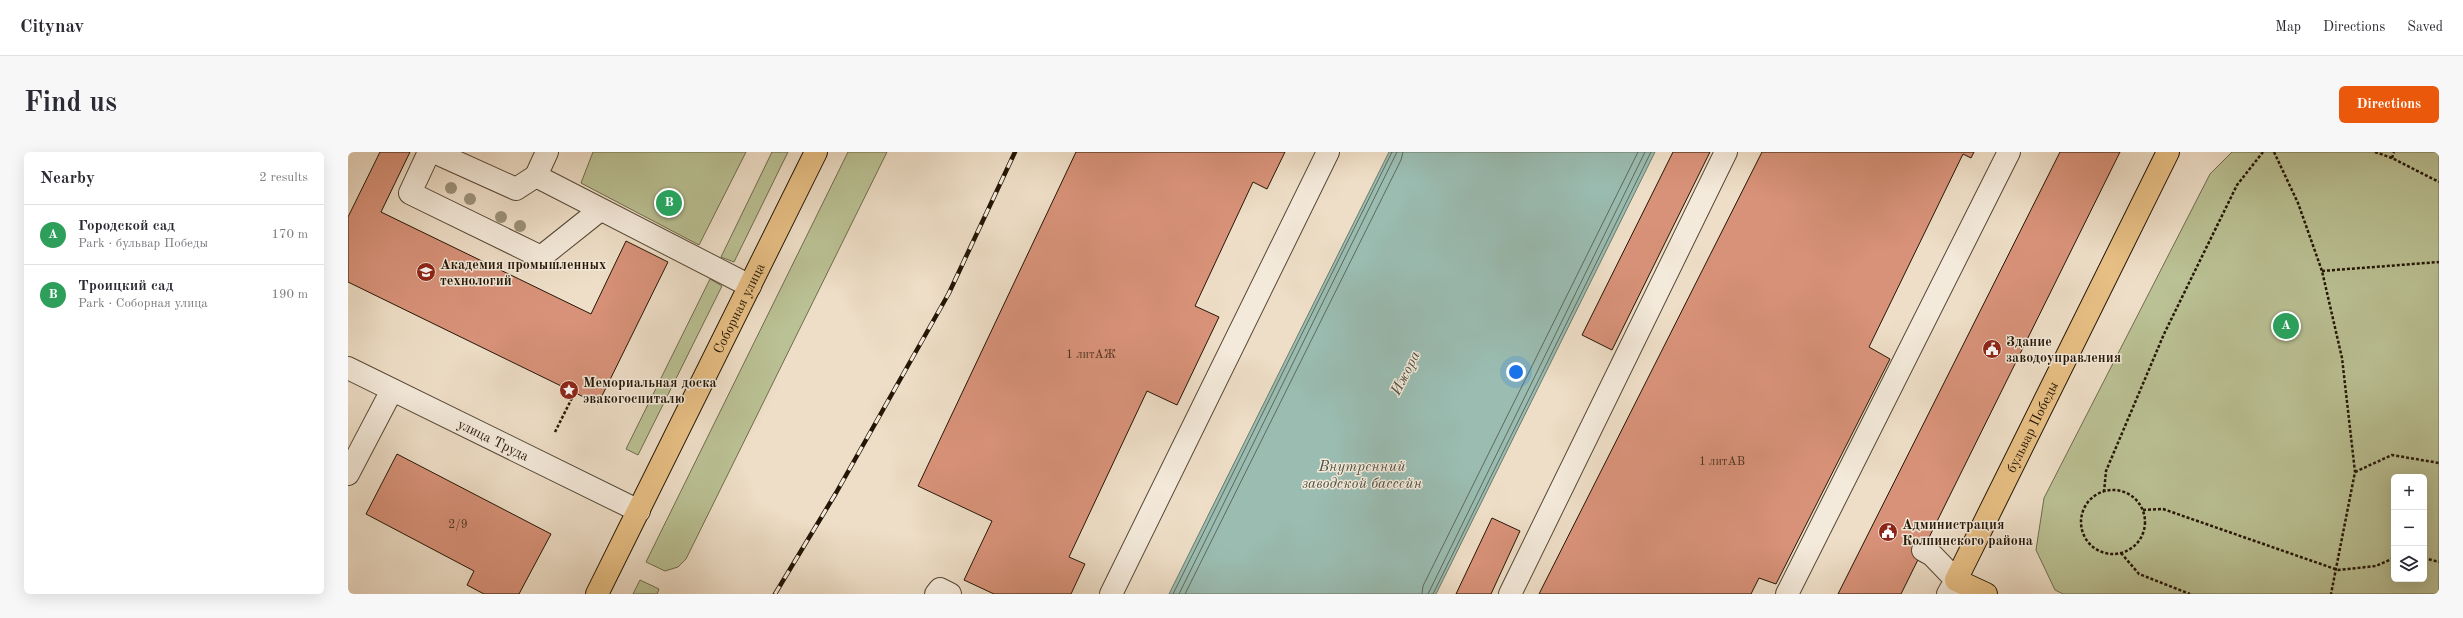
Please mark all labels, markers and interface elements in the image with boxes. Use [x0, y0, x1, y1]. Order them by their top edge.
text: Citynav [20, 18, 84, 37]
text: Map [2275, 20, 2301, 34]
text: Directions [2323, 20, 2385, 34]
text: Saved [2407, 20, 2443, 34]
button: Directions [2339, 86, 2439, 123]
text: Find us [24, 90, 117, 118]
text: Nearby [40, 170, 95, 187]
text: 2 results [259, 171, 308, 184]
pin: B [656, 188, 682, 218]
text: Городской сад [78, 219, 175, 234]
text: A [48, 228, 58, 241]
text: 170 m [271, 228, 308, 241]
text: Park · бульвар Победы [78, 237, 208, 250]
place label: Академия промышленных технологий [440, 258, 606, 288]
school or university icon: Академия промышленных технологий [415, 261, 437, 283]
street label: Соборная улица [711, 261, 768, 356]
text: Троицкий сад [78, 279, 174, 294]
text: B [48, 288, 58, 301]
text: 190 m [271, 288, 308, 301]
text: Park · Соборная улица [78, 297, 208, 310]
pin: A [2273, 311, 2299, 341]
place label: Здание заводоуправления [2006, 335, 2121, 365]
public building icon: Здание заводоуправления [1981, 338, 2003, 360]
house number: 1 литАЖ [1066, 349, 1116, 361]
water label: Ижора [1388, 349, 1424, 399]
your location [1506, 362, 1526, 382]
place label: Мемориальная доска эвакогоспиталю [583, 376, 717, 406]
place icon: Мемориальная доска эвакогоспиталю [558, 379, 580, 401]
street label: бульвар Победы [2004, 380, 2061, 475]
street label: улица Труда [455, 417, 531, 464]
house number: 1 литАВ [1699, 456, 1745, 468]
water label: Внутренний заводской бассейн [1302, 460, 1423, 492]
map controls [2391, 474, 2427, 582]
button: + [2391, 474, 2427, 510]
button: − [2391, 510, 2427, 546]
place label: Администрация Колпинского района [1902, 518, 2033, 548]
house number: 2/9 [448, 519, 468, 531]
public building icon: Администрация Колпинского района [1877, 521, 1899, 543]
button: layers [2391, 546, 2427, 582]

